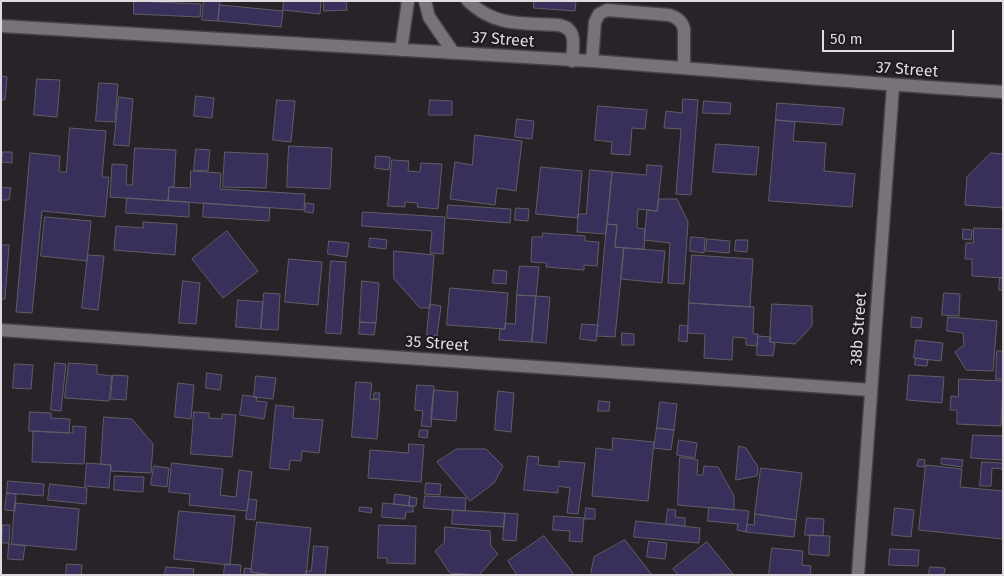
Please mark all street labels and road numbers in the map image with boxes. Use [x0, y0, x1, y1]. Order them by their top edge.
street label: 37 Street [471, 28, 535, 52]
street label: 37 Street [875, 58, 939, 82]
street label: 38b Street [847, 291, 871, 367]
street label: 35 Street [405, 332, 469, 356]

